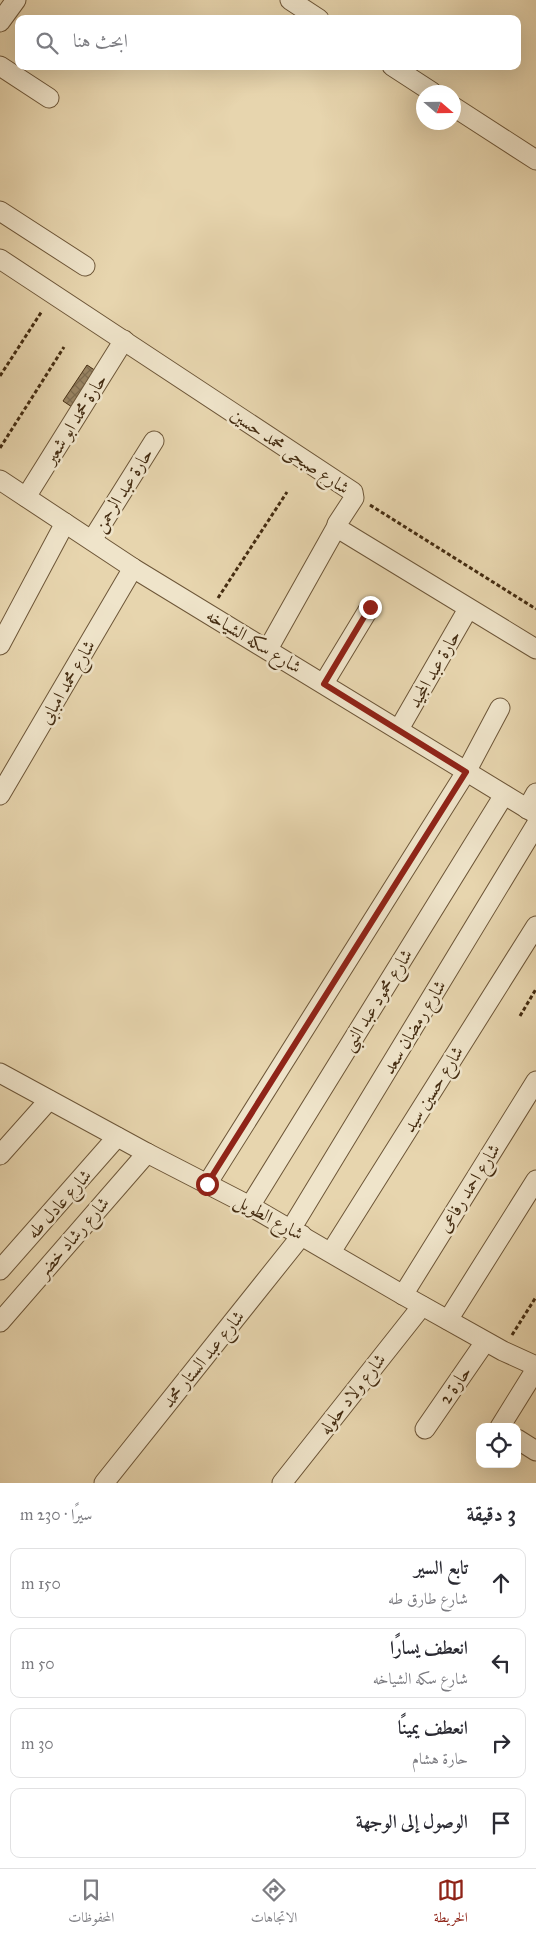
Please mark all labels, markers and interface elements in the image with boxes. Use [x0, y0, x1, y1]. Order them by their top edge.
search box [15, 15, 521, 70]
icon: search [33, 29, 61, 57]
text: ابحث هنا [73, 29, 128, 52]
north arrow [416, 85, 461, 130]
street label: حارة محمد ابو شعير [37, 370, 111, 470]
street label: شارع صبحى محمد حسين [224, 403, 354, 502]
street label: حارة عبد الرحمن [88, 444, 158, 537]
route end [359, 596, 382, 619]
street label: شارع سكه الشياخه [200, 604, 306, 681]
street label: حارة عبد المجيد [403, 626, 465, 712]
street label: شارع محمد امبابى [34, 636, 103, 730]
street label: شارع محمود عبد النبى [337, 945, 421, 1057]
street label: شارع رمضان سعد [377, 976, 454, 1080]
street label: شارع حسين سيد [398, 1042, 472, 1138]
street label: شارع احمد رفاعى [433, 1140, 508, 1239]
street label: شارع عادل طه [22, 1165, 99, 1246]
route start [196, 1173, 219, 1196]
street label: شارع الطويل [229, 1189, 307, 1248]
street label: شارع رشاد خضر [31, 1192, 117, 1286]
street label: شارع عبد الستار محمد [157, 1306, 252, 1415]
street label: شارع ولاد حلوله [314, 1349, 394, 1441]
street label: حارة 2 [434, 1362, 476, 1408]
map controls [476, 1423, 521, 1468]
button: locate [476, 1423, 521, 1468]
text: 3 دقيقة [466, 1501, 516, 1527]
text: سيرًا · 230 m [20, 1505, 92, 1524]
text: تابع السير [414, 1556, 468, 1579]
icon: ahead [487, 1569, 515, 1597]
text: 150 m [21, 1574, 61, 1593]
text: شارع طارق طه [388, 1589, 468, 1608]
text: انعطف يسارًا [390, 1636, 468, 1659]
icon: left [487, 1649, 515, 1677]
text: 50 m [21, 1654, 55, 1673]
text: شارع سكه الشياخه [373, 1669, 468, 1688]
text: انعطف يمينًا [398, 1716, 468, 1739]
icon: right [487, 1729, 515, 1757]
text: 30 m [21, 1734, 54, 1753]
text: حارة هشام [412, 1749, 468, 1768]
icon: arrive [487, 1809, 515, 1837]
text: الوصول إلى الوجهة [356, 1810, 468, 1833]
tab: المحفوظات [68, 1876, 114, 1931]
tab: الاتجاهات [251, 1876, 297, 1931]
tab: الخريطة [434, 1876, 468, 1931]

